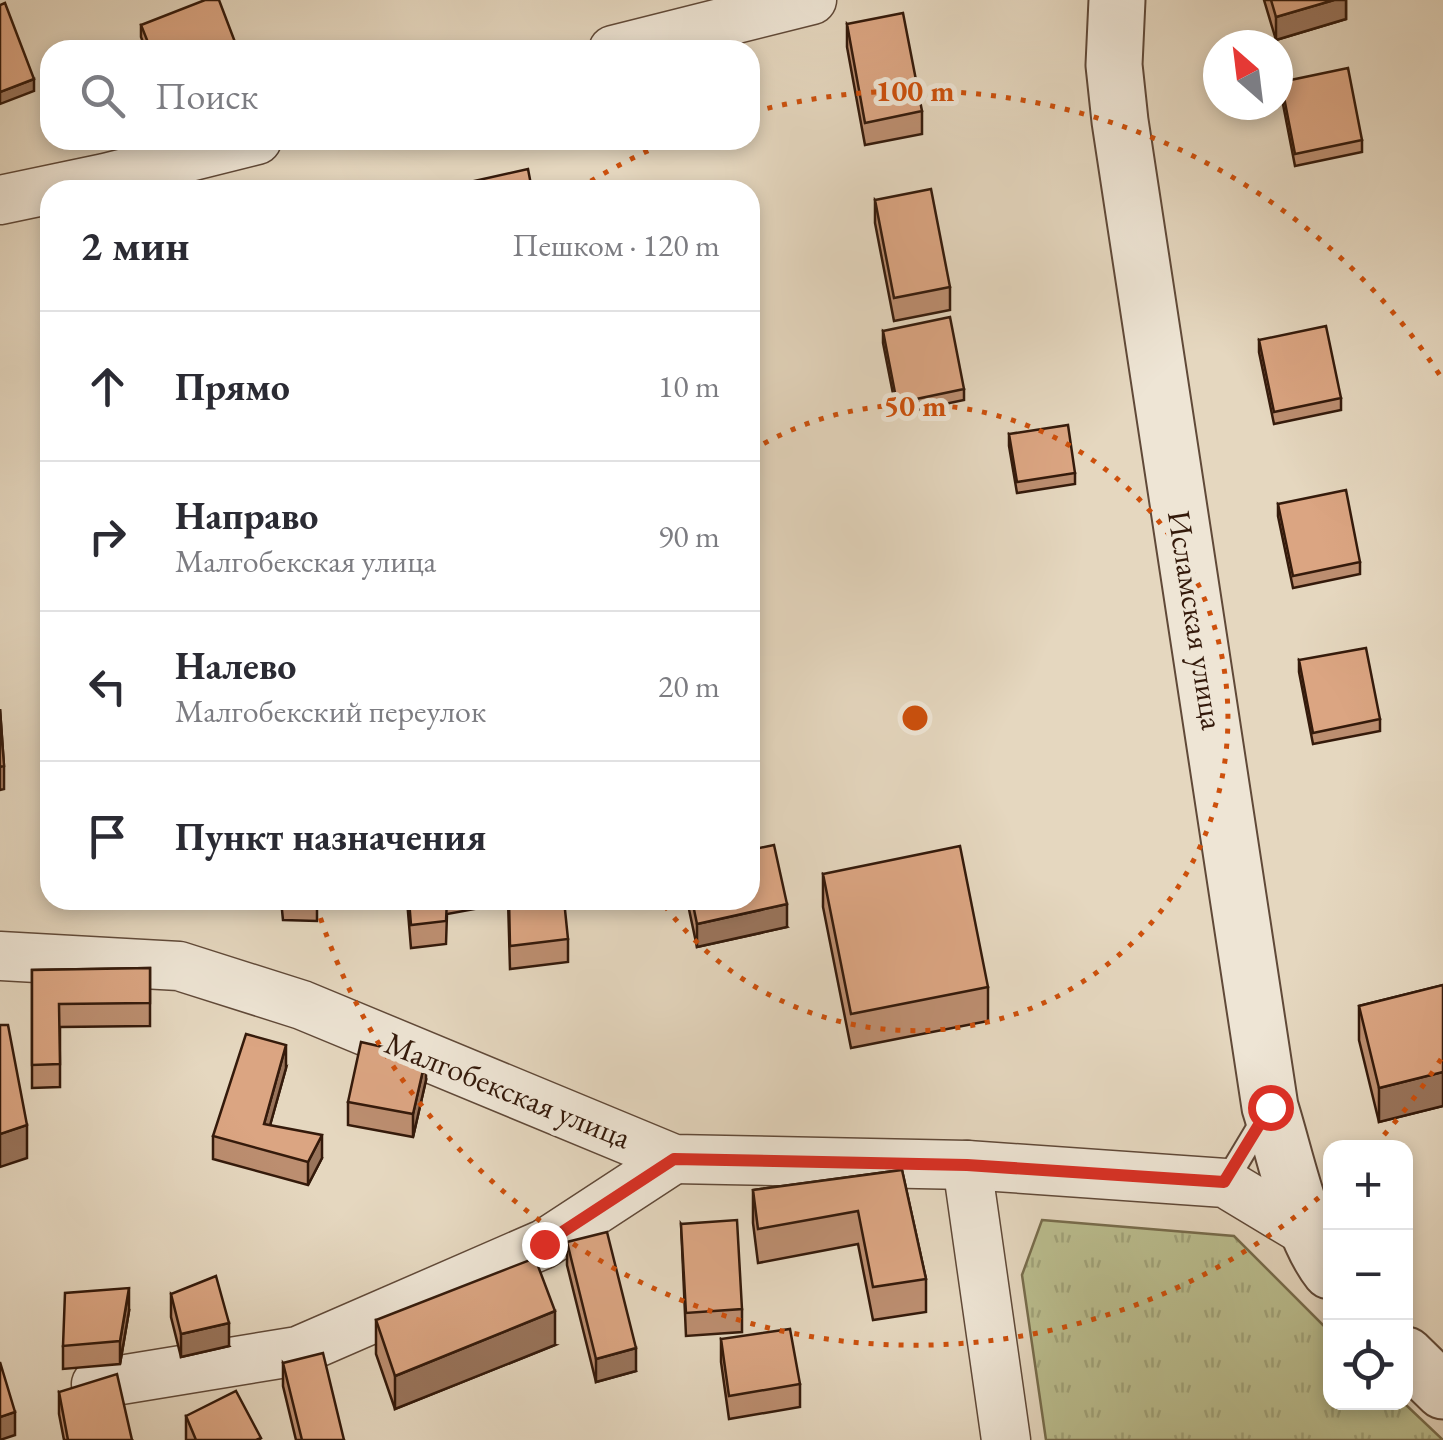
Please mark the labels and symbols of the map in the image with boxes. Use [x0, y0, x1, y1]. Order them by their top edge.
north arrow [1203, 30, 1293, 120]
text: 100 m [876, 71, 954, 110]
text: 50 m [883, 386, 947, 425]
street label: Исламская улица [1158, 507, 1234, 733]
centre of rings [897, 700, 933, 736]
street label: Малгобекская улица [379, 1022, 637, 1159]
route start [1248, 1085, 1294, 1131]
route end [522, 1222, 568, 1268]

